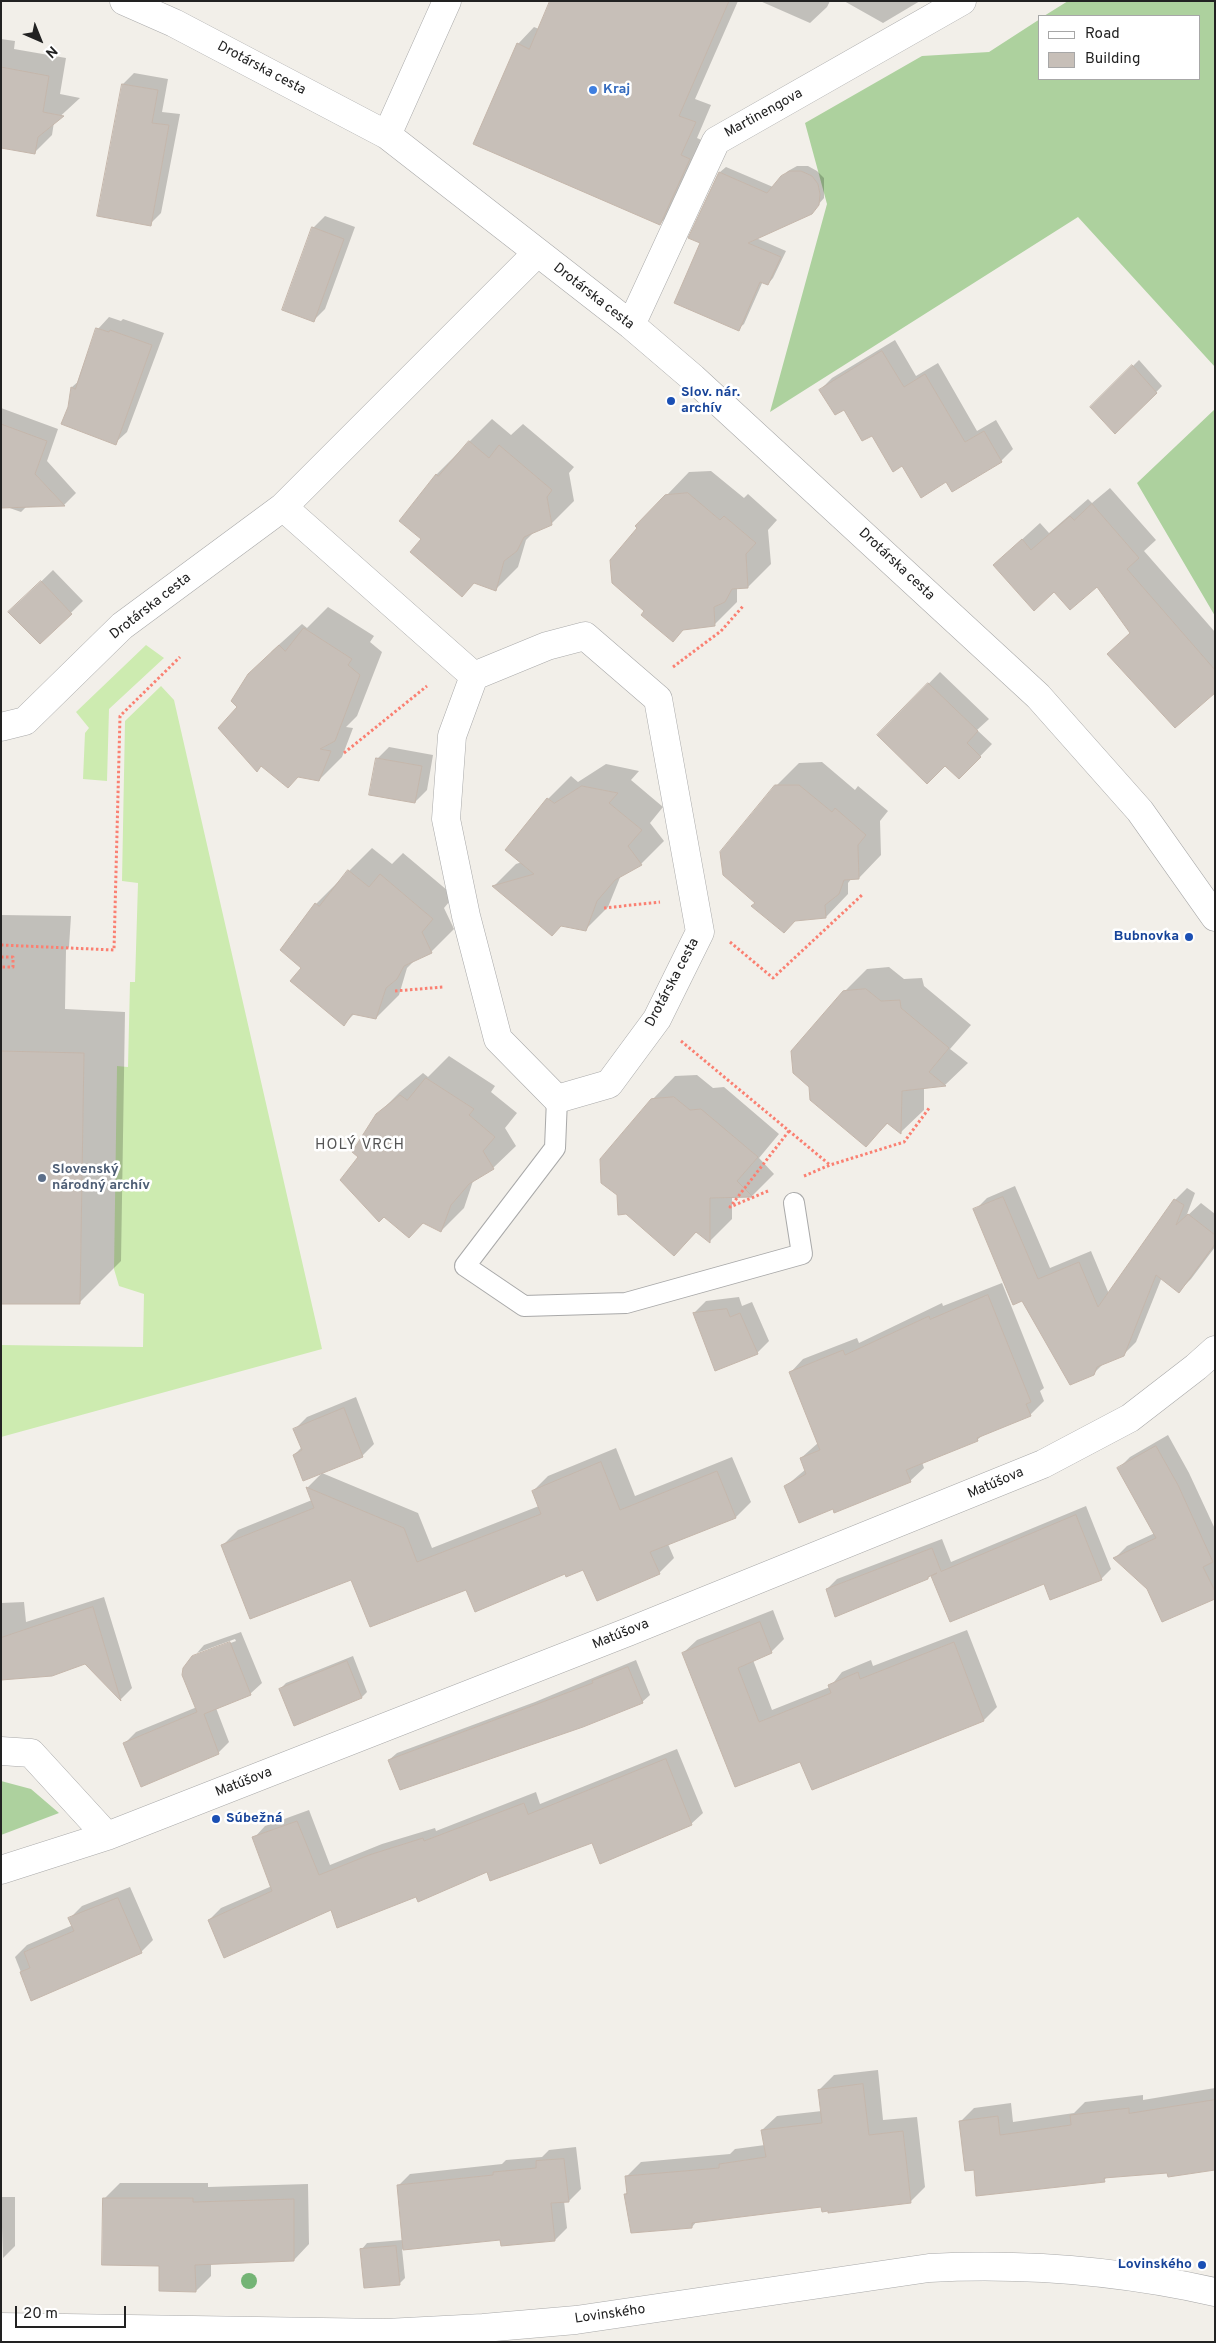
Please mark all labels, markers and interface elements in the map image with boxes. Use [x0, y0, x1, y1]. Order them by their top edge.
north arrow [15, 15, 65, 65]
legend [1038, 15, 1201, 80]
text: Road [1085, 25, 1120, 44]
street label: Drotárska cesta [214, 39, 308, 99]
text: N [41, 42, 60, 61]
text: Building [1085, 50, 1140, 69]
place label: Kraj [603, 82, 630, 98]
marker: Kraj [587, 84, 599, 96]
street label: Martinengova [722, 86, 806, 142]
street label: Drotárska cesta [549, 260, 637, 334]
place label: Slov. nár. archív [681, 385, 740, 418]
marker: Slov. nár. archív [665, 395, 677, 407]
street label: Drotárska cesta [854, 525, 938, 605]
street label: Drotárska cesta [107, 570, 195, 644]
place label: Bubnovka [1114, 929, 1179, 945]
marker: Bubnovka [1183, 931, 1195, 943]
street label: Drotárska cesta [643, 936, 703, 1030]
district label: HOLÝ VRCH [314, 1137, 406, 1155]
place label: Slovenský národný archív [52, 1162, 150, 1194]
marker: Slovenský národný archív [36, 1172, 48, 1184]
street label: Matúšova [965, 1465, 1027, 1503]
street label: Matúšova [590, 1616, 652, 1654]
street label: Matúšova [213, 1765, 275, 1801]
place label: Súbežná [226, 1811, 283, 1827]
marker: Súbežná [210, 1813, 222, 1825]
place label: Lovinského [1118, 2257, 1192, 2273]
marker: Lovinského [1196, 2259, 1208, 2271]
scale bar [18, 2296, 129, 2328]
street label: Lovinského [574, 2302, 646, 2328]
text: 20 m [23, 2305, 58, 2324]

